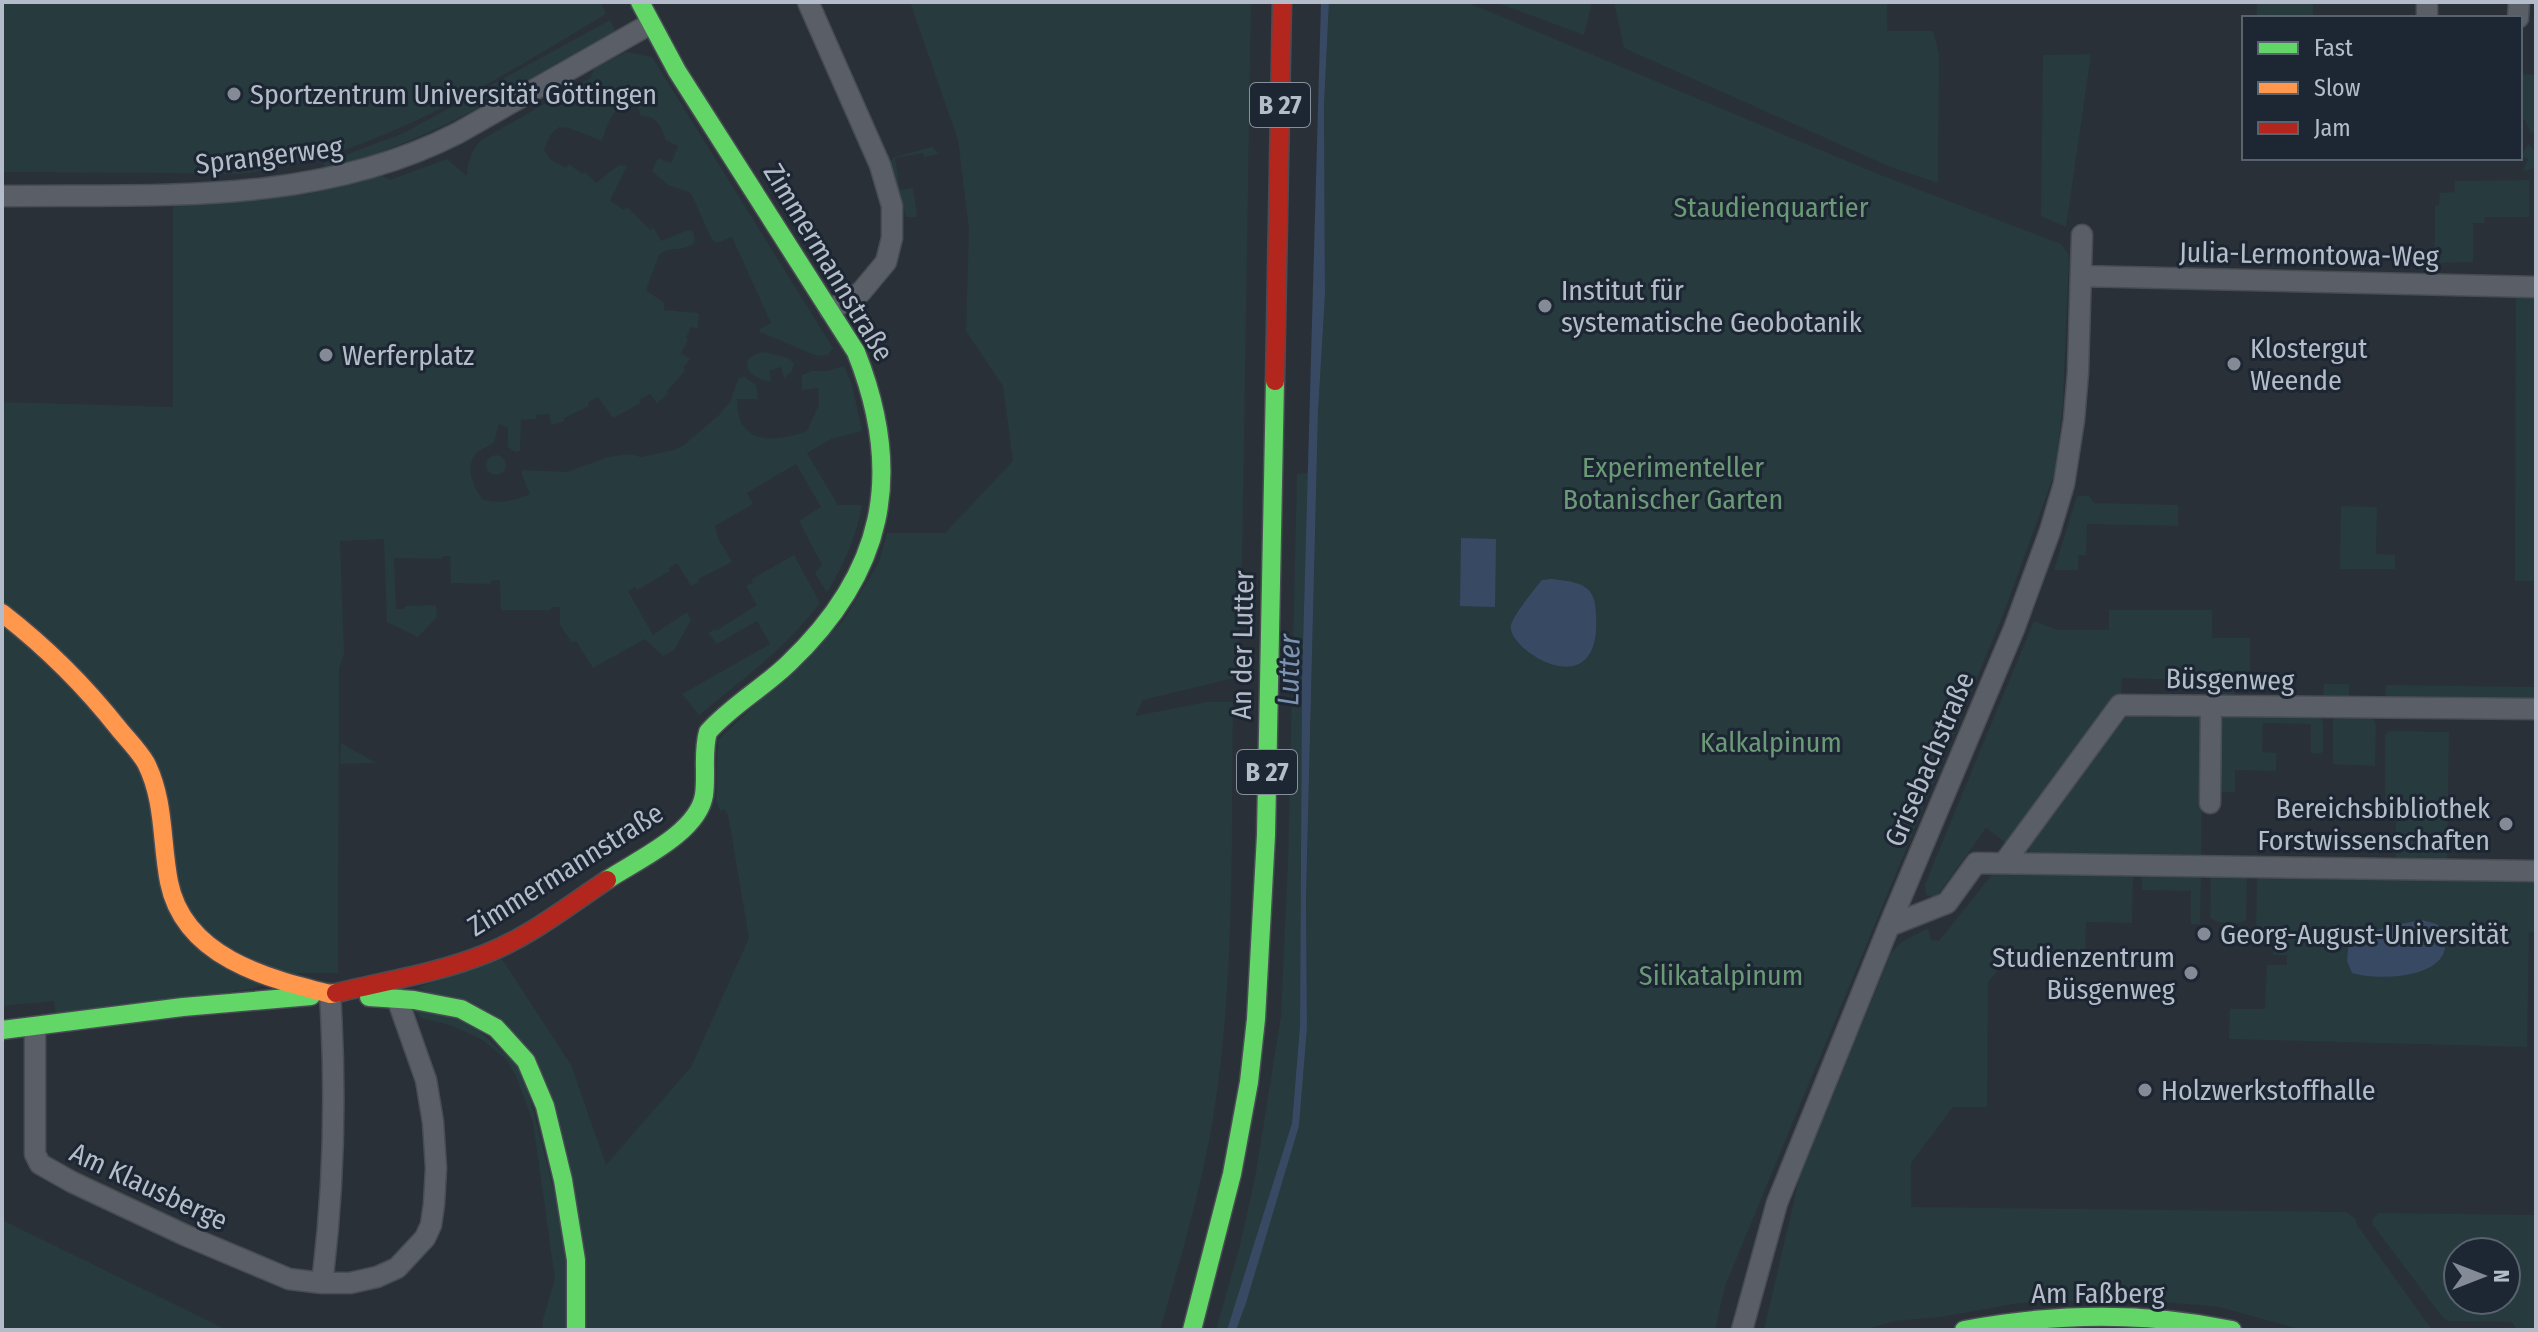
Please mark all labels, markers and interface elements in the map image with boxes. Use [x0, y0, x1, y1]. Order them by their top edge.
legend [2242, 16, 2522, 160]
text: Fast [2314, 34, 2353, 62]
text: Slow [2314, 74, 2361, 102]
place label: Sportzentrum Universität Göttingen [250, 78, 657, 111]
road number: B 27 [1250, 83, 1310, 127]
marker: Sportzentrum Universität Göttingen [225, 85, 243, 103]
text: Jam [2314, 114, 2351, 142]
street label: Sprangerweg [194, 130, 345, 181]
street label: Zimmermannstraße [757, 158, 900, 367]
park label: Staudienquartier [1674, 191, 1869, 224]
street label: Julia-Lermontowa-Weg [2179, 236, 2440, 273]
place label: Institut für systematische Geobotanik [1561, 274, 1863, 339]
marker: Institut für systematische Geobotanik [1536, 297, 1554, 315]
place label: Klostergut Weende [2250, 332, 2368, 397]
place label: Werferplatz [342, 339, 474, 372]
marker: Werferplatz [317, 346, 335, 364]
marker: Klostergut Weende [2225, 355, 2243, 373]
park label: Experimenteller Botanischer Garten [1563, 451, 1783, 516]
street label: An der Lutter [1225, 570, 1260, 720]
water label: Lutter [1270, 632, 1308, 706]
street label: Büsgenweg [2165, 662, 2295, 697]
street label: Grisebachstraße [1878, 667, 1981, 851]
park label: Kalkalpinum [1700, 726, 1842, 759]
road number: B 27 [1237, 750, 1297, 794]
place label: Bereichsbibliothek Forstwissenschaften [2258, 792, 2491, 857]
street label: Zimmermannstraße [461, 796, 669, 943]
marker: Bereichsbibliothek Forstwissenschaften [2497, 815, 2515, 833]
place label: Georg-August-Universität [2220, 918, 2510, 951]
marker: Georg-August-Universität [2195, 925, 2213, 943]
place label: Studienzentrum Büsgenweg [1992, 941, 2176, 1006]
park label: Silikatalpinum [1639, 959, 1803, 992]
marker: Studienzentrum Büsgenweg [2182, 964, 2200, 982]
place label: Holzwerkstoffhalle [2161, 1074, 2376, 1107]
marker: Holzwerkstoffhalle [2136, 1081, 2154, 1099]
street label: Am Klausberge [65, 1136, 233, 1237]
north arrow [2442, 1236, 2522, 1316]
text: N [2488, 1269, 2515, 1283]
street label: Am Faßberg [2031, 1277, 2166, 1310]

